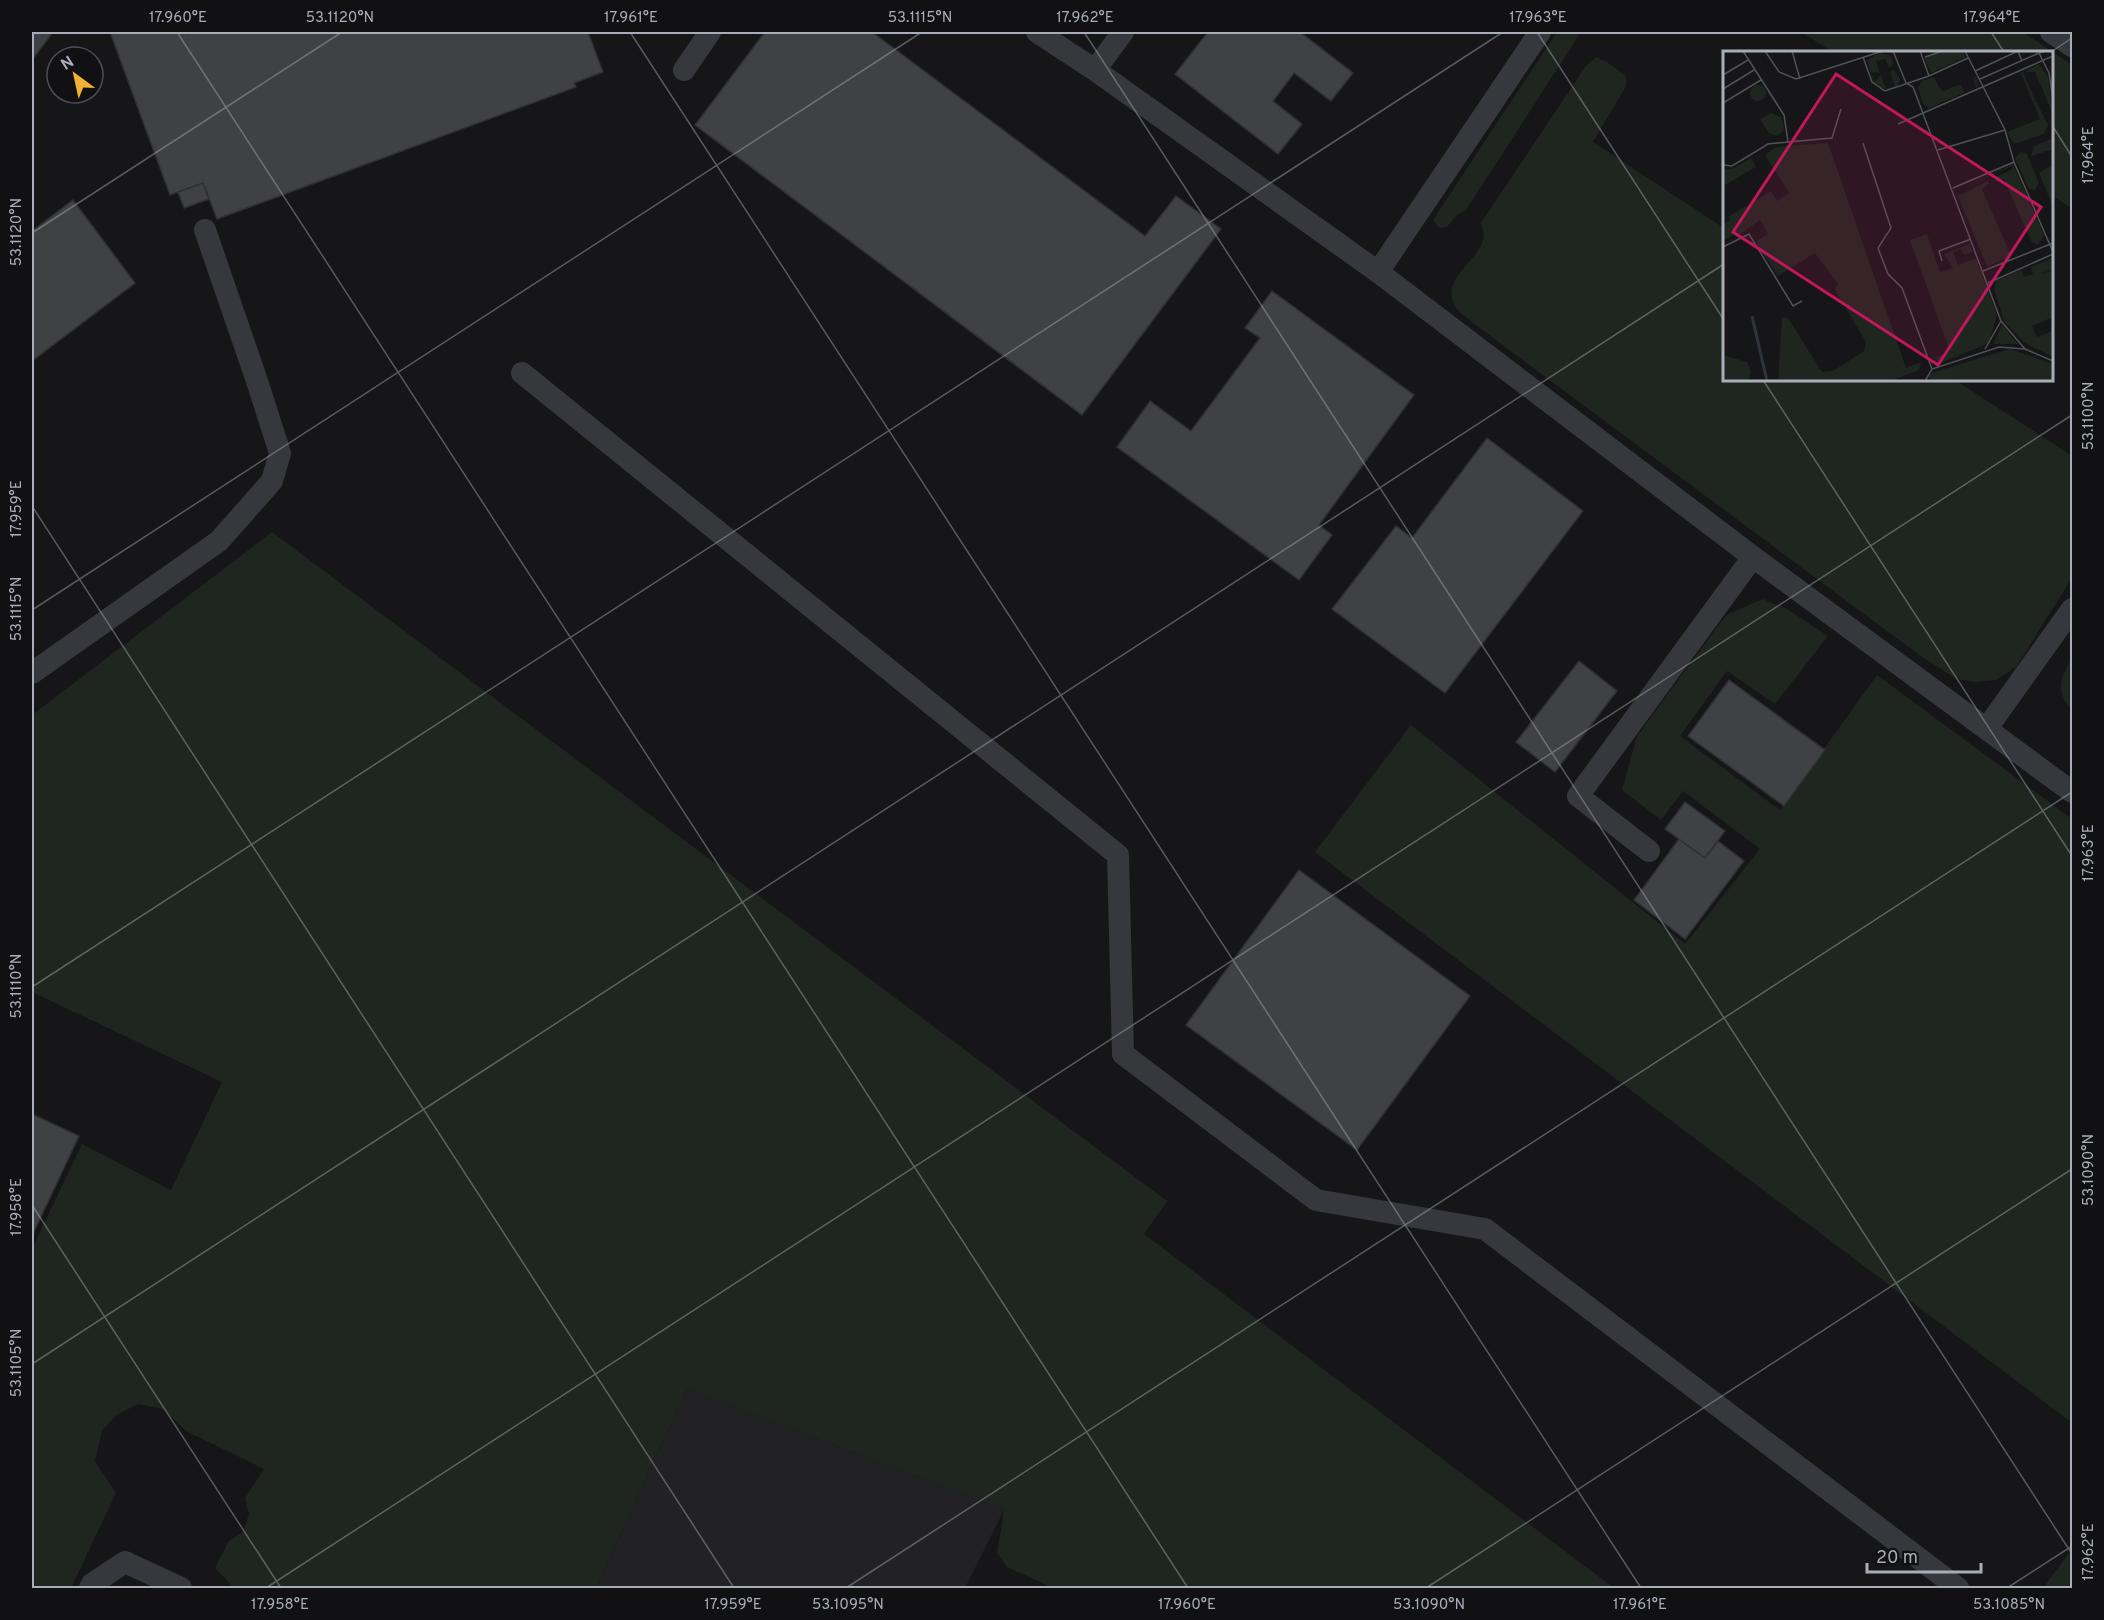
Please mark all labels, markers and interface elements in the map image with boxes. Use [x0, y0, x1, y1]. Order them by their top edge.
text: 17.960°E [149, 9, 207, 28]
text: 53.1120°N [306, 9, 374, 28]
text: 17.961°E [604, 9, 658, 28]
text: 53.1115°N [888, 9, 952, 28]
text: 17.962°E [1056, 9, 1114, 28]
text: 17.963°E [1509, 9, 1567, 28]
text: 17.964°E [1963, 9, 2021, 28]
north arrow [45, 45, 105, 105]
inset map [1723, 51, 2053, 381]
text: N [58, 53, 78, 76]
text: 17.964°E [2080, 126, 2099, 184]
text: 53.1120°N [8, 198, 27, 266]
text: 53.1100°N [2080, 382, 2099, 450]
text: 17.959°E [8, 480, 27, 538]
text: 53.1115°N [8, 577, 27, 641]
text: 17.963°E [2080, 824, 2099, 882]
text: 53.1110°N [8, 954, 27, 1018]
text: 53.1090°N [2080, 1134, 2099, 1206]
text: 17.958°E [8, 1178, 27, 1236]
text: 53.1105°N [8, 1329, 27, 1397]
text: 17.962°E [2080, 1523, 2099, 1581]
scale bar [1867, 1536, 1981, 1574]
text: 20 m [1876, 1547, 1918, 1570]
text: 17.958°E [251, 1596, 309, 1615]
text: 17.959°E [704, 1596, 762, 1615]
text: 53.1095°N [812, 1596, 884, 1615]
text: 17.960°E [1158, 1596, 1216, 1615]
text: 53.1090°N [1393, 1596, 1465, 1615]
text: 17.961°E [1613, 1596, 1667, 1615]
text: 53.1085°N [1973, 1596, 2045, 1615]

